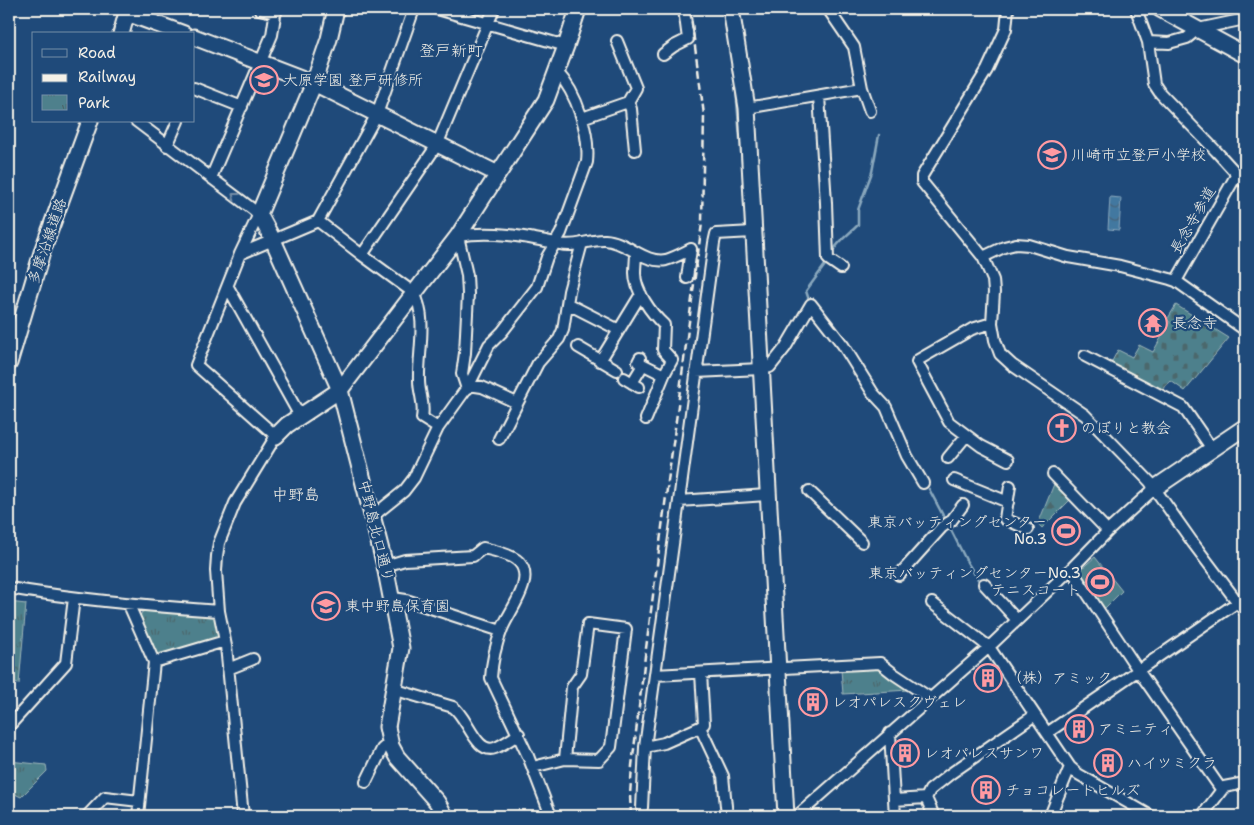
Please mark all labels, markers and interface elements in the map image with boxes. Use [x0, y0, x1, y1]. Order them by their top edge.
legend [32, 32, 195, 122]
district label: 登戸新町 [419, 40, 483, 61]
text: Road [78, 43, 116, 63]
school or university icon: 大原学園 登戸研修所 [249, 65, 279, 95]
text: Railway [78, 67, 136, 87]
place label: 大原学園 登戸研修所 [283, 70, 423, 90]
text: Park [78, 93, 110, 113]
school or university icon: 川崎市立登戸小学校 [1037, 140, 1067, 170]
place label: 川崎市立登戸小学校 [1071, 145, 1206, 165]
street label: 長念寺参道 [1166, 183, 1220, 257]
one-way arrow [231, 193, 241, 202]
street label: 多摩沿線道路 [23, 195, 71, 287]
temple icon: 長念寺 [1138, 308, 1168, 338]
place label: 長念寺 [1172, 313, 1217, 333]
church icon: のぼりと教会 [1047, 413, 1077, 443]
place label: のぼりと教会 [1081, 418, 1171, 438]
street label: 中野島北口通り [354, 478, 398, 584]
district label: 中野島 [272, 484, 320, 505]
place label: 東京バッティングセンター No.3 [868, 512, 1047, 549]
sports icon: 東京バッティングセンター No.3 [1051, 516, 1081, 546]
place label: 東京バッティングセンターNo.3 テニスコート [868, 563, 1081, 600]
sports icon: 東京バッティングセンターNo.3 テニスコート [1085, 567, 1115, 597]
school or university icon: 東中野島保育園 [311, 591, 341, 621]
place label: 東中野島保育園 [345, 596, 450, 616]
building icon: （株）アミック [973, 663, 1003, 693]
place label: （株）アミック [1007, 668, 1112, 688]
building icon: レオパレスクヴェレ [798, 687, 828, 717]
place label: レオパレスクヴェレ [832, 692, 967, 712]
building icon: アミニティ [1064, 714, 1094, 744]
place label: アミニティ [1098, 719, 1173, 739]
building icon: レオパレスサンワ [890, 738, 920, 768]
place label: レオパレスサンワ [924, 743, 1044, 763]
building icon: ハイツミクラ [1093, 748, 1123, 778]
place label: ハイツミクラ [1127, 753, 1217, 773]
building icon: チョコレートヒルズ [971, 775, 1001, 805]
place label: チョコレートヒルズ [1005, 780, 1140, 800]

